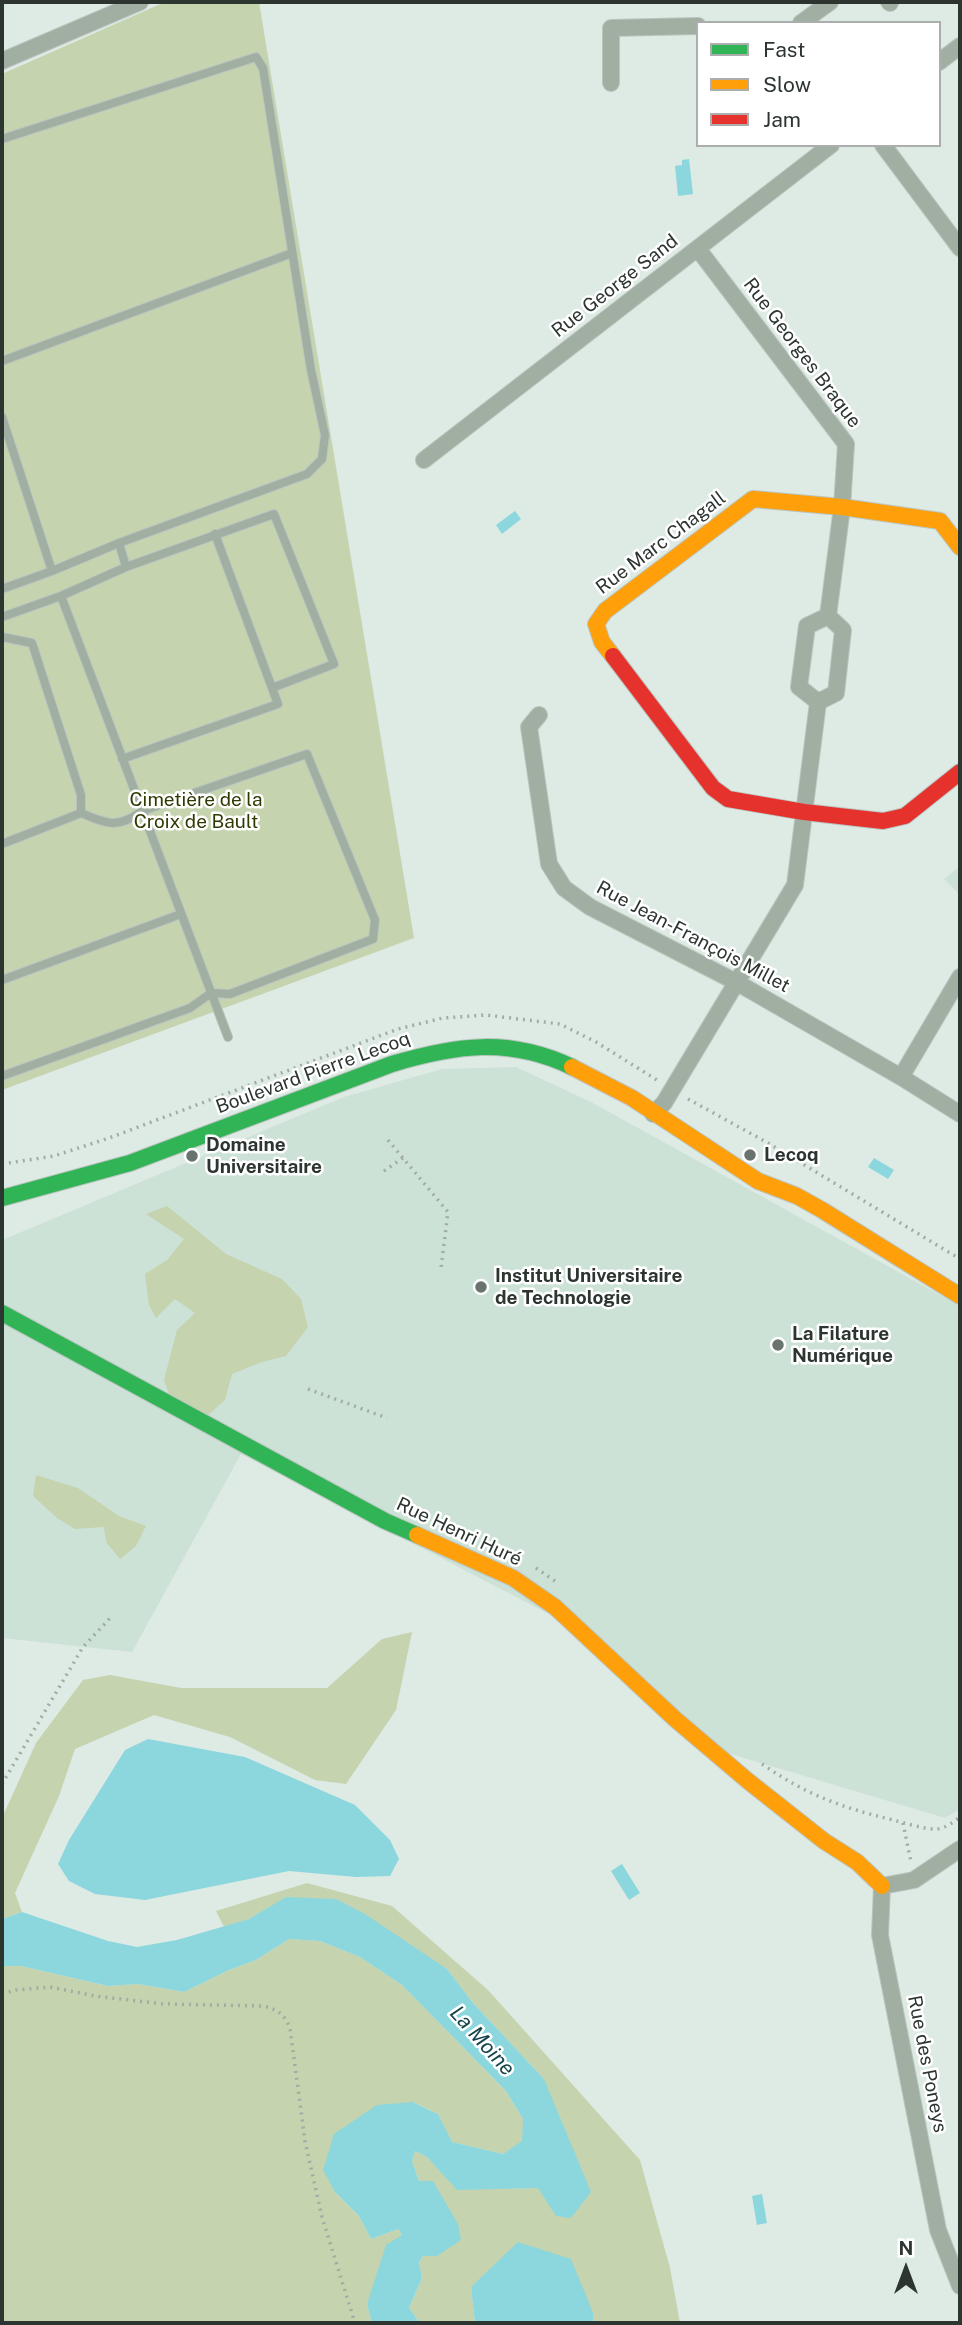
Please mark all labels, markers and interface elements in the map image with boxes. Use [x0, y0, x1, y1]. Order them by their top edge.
legend [696, 21, 941, 147]
text: Fast [763, 37, 805, 62]
text: Slow [763, 72, 811, 97]
text: Jam [763, 107, 801, 132]
street label: Rue George Sand [547, 230, 683, 342]
street label: Rue Georges Braque [738, 274, 866, 432]
street label: Rue Marc Chagall [592, 487, 730, 599]
park label: Cimetière de la Croix de Bault [129, 789, 263, 833]
street label: Rue Jean-François Millet [592, 876, 794, 998]
street label: Boulevard Pierre Lecoq [213, 1027, 413, 1119]
place label: Domaine Universitaire [206, 1134, 322, 1178]
place label: Lecoq [764, 1144, 819, 1166]
marker: Lecoq [742, 1147, 758, 1163]
marker: Domaine Universitaire [184, 1148, 200, 1164]
place label: Institut Universitaire de Technologie [495, 1265, 682, 1309]
marker: Institut Universitaire de Technologie [473, 1279, 489, 1295]
place label: La Filature Numérique [792, 1323, 893, 1367]
marker: La Filature Numérique [770, 1337, 786, 1353]
street label: Rue Henri Huré [393, 1493, 525, 1571]
street label: Rue des Poneys [903, 1993, 951, 2135]
water label: La Moine [444, 2001, 520, 2081]
north arrow [871, 2234, 941, 2304]
text: N [899, 2237, 913, 2259]

